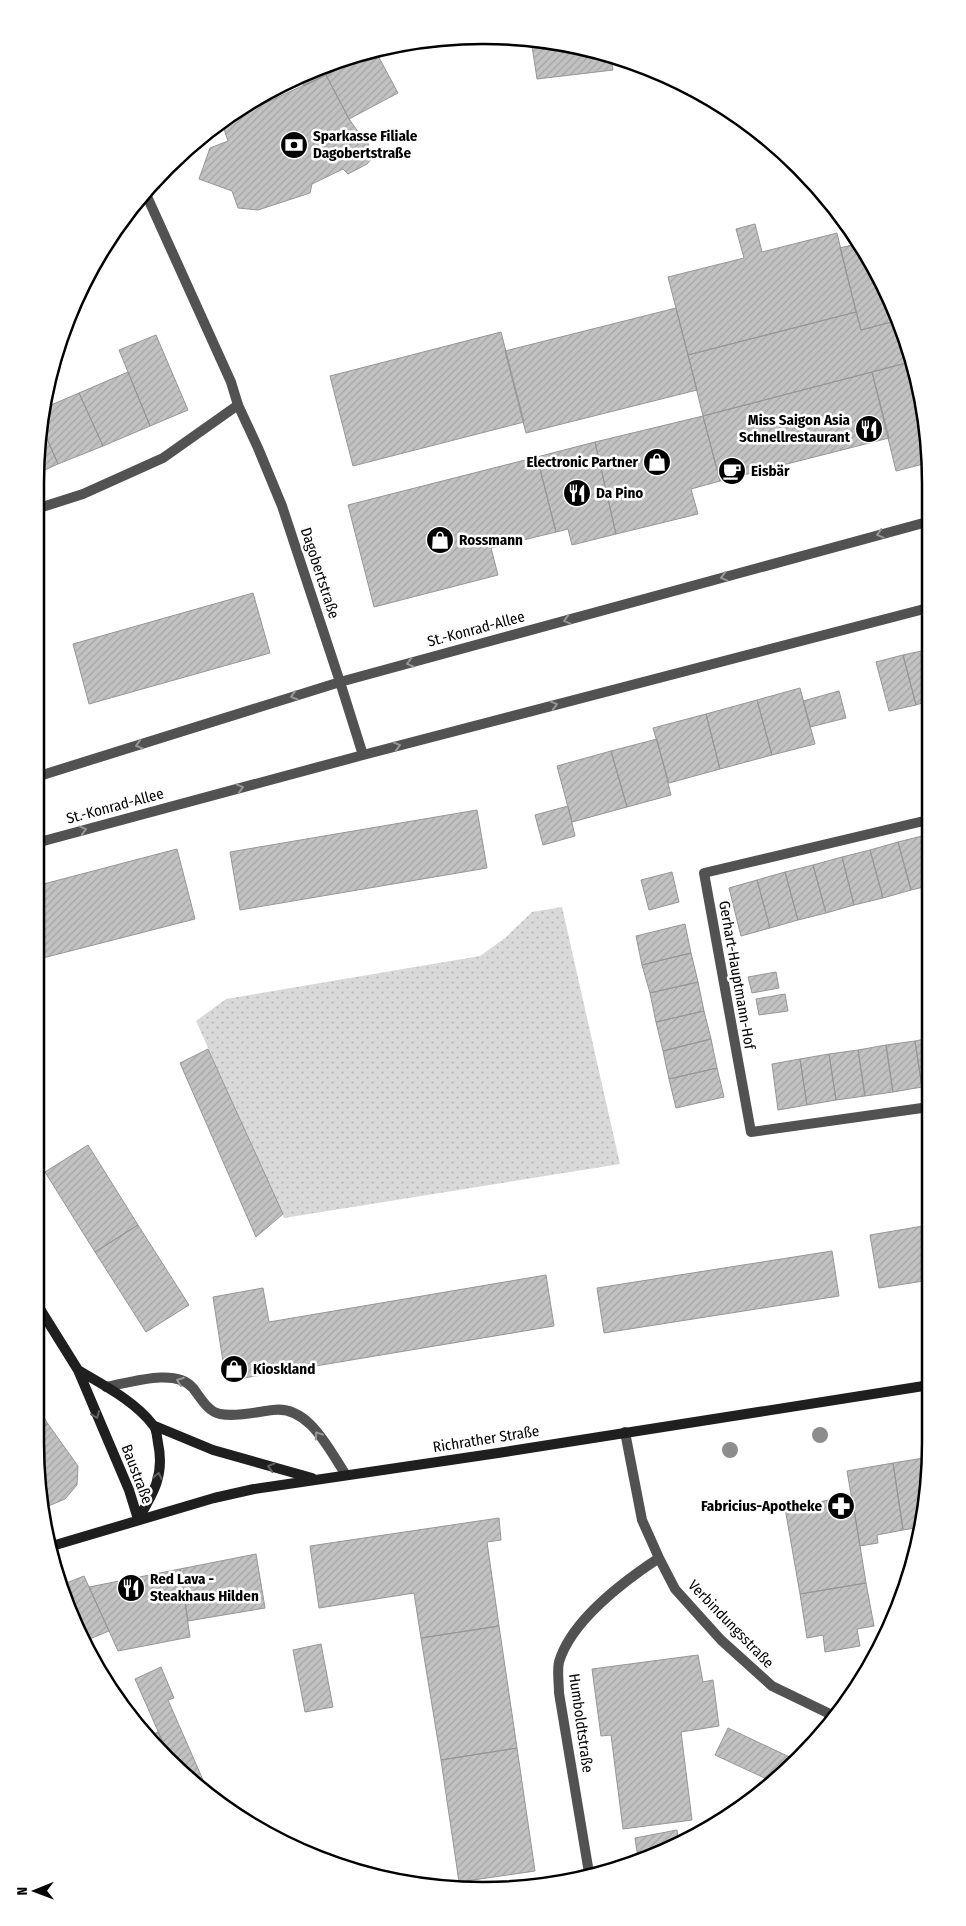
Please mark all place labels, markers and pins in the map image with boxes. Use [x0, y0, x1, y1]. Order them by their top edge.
place label: Sparkasse Filiale Dagobertstraße [313, 127, 418, 162]
bank icon: Sparkasse Filiale Dagobertstraße [279, 130, 309, 160]
place label: Miss Saigon Asia Schnellrestaurant [739, 411, 851, 446]
restaurant icon: Miss Saigon Asia Schnellrestaurant [854, 414, 884, 444]
shop icon: Electronic Partner [642, 447, 672, 477]
place label: Electronic Partner [526, 453, 639, 471]
cafe icon: Eisbär [717, 456, 747, 486]
place label: Eisbär [751, 462, 790, 480]
restaurant icon: Da Pino [562, 478, 592, 508]
place label: Da Pino [596, 484, 643, 502]
shop icon: Rossmann [425, 525, 455, 555]
place label: Rossmann [459, 531, 523, 549]
shop icon: Kioskland [219, 1354, 249, 1384]
place label: Kioskland [253, 1360, 315, 1378]
pharmacy icon: Fabricius-Apotheke [826, 1491, 856, 1521]
place label: Fabricius-Apotheke [701, 1497, 822, 1515]
place label: Red Lava - Steakhaus Hilden [150, 1570, 259, 1605]
restaurant icon: Red Lava - Steakhaus Hilden [116, 1573, 146, 1603]

